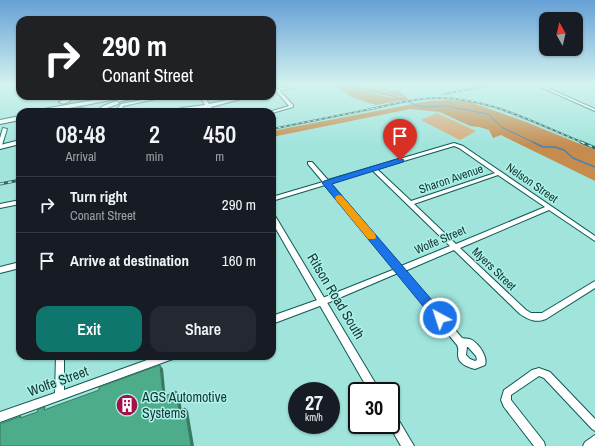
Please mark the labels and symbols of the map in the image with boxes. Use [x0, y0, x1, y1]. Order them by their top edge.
north arrow [539, 12, 583, 56]
pin [383, 119, 417, 160]
street label: Nelson Street [503, 159, 561, 207]
street label: Sharon Avenue [417, 161, 485, 197]
street label: Wolfe Street [412, 222, 468, 258]
street label: Myers Street [468, 244, 520, 294]
street label: Ritson Road South [303, 250, 369, 342]
position arrow [419, 297, 461, 339]
street label: Wolfe Street [25, 362, 91, 400]
speed limit sign: 30 [348, 382, 400, 434]
place label: AGS Automotive Systems [141, 388, 227, 422]
building icon: AGS Automotive Systems [114, 392, 140, 418]

